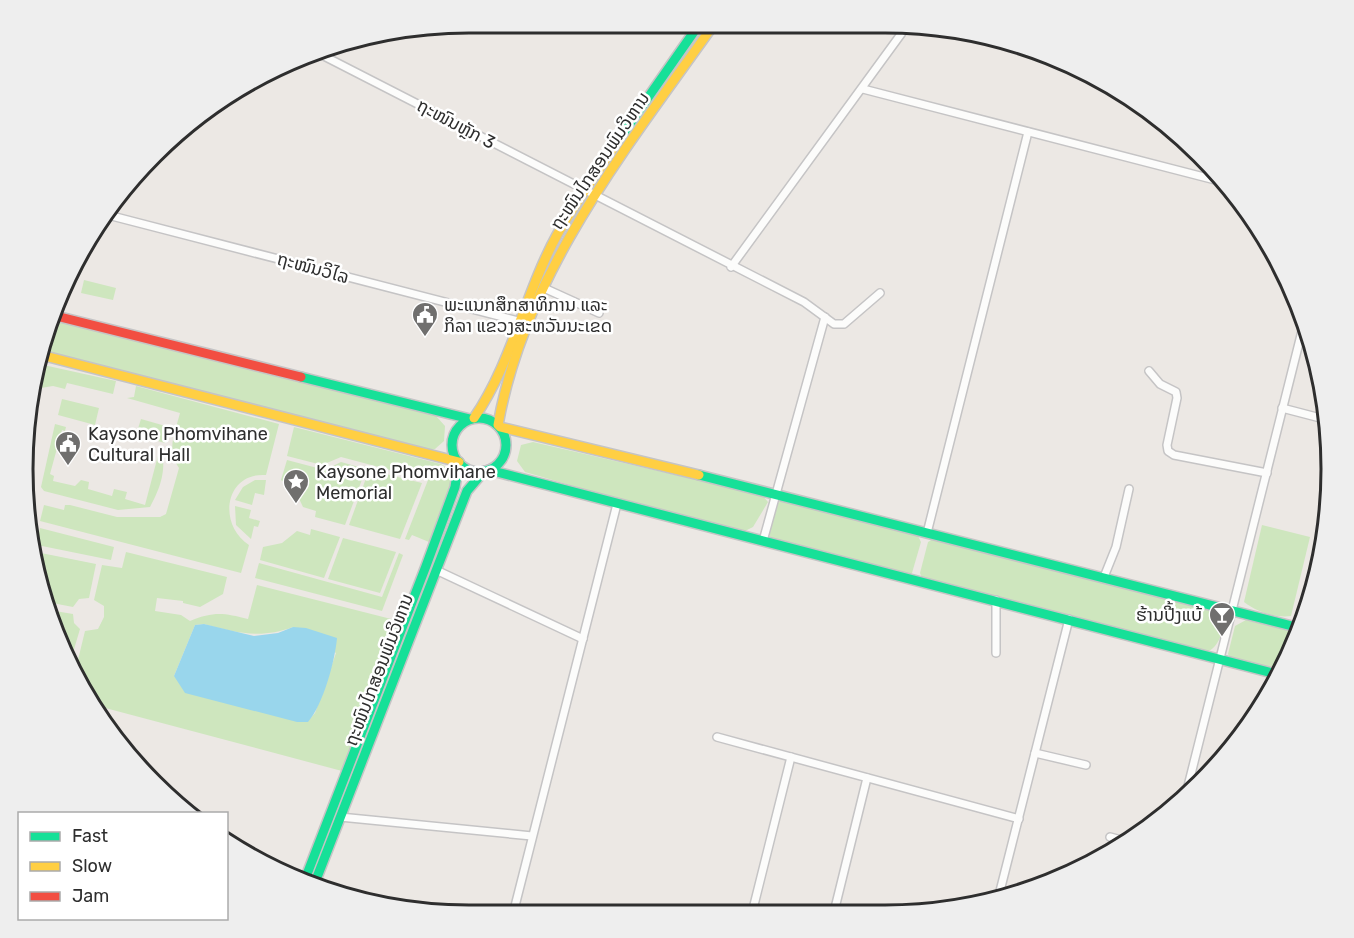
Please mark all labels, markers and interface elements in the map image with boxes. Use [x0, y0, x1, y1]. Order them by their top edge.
street label: ຖະໜົນໄກສອນພົມວິຫານ [546, 88, 654, 234]
street label: ຖະໜົນຫຼັກ 3 [413, 94, 499, 154]
street label: ຖະໜົນວິໄລ [274, 248, 352, 288]
place label: ພະແນກສຶກສາທິການ ແລະ ກິລາ ແຂວງສະຫວັນນະເຂດ [444, 294, 612, 337]
public building icon: ພະແນກສຶກສາທິການ ແລະ ກິລາ ແຂວງສະຫວັນນະເຂດ [410, 300, 440, 338]
place label: Kaysone Phomvihane Cultural Hall [88, 423, 268, 466]
public building icon: Kaysone Phomvihane Cultural Hall [53, 429, 83, 467]
place label: Kaysone Phomvihane Memorial [316, 461, 496, 504]
place icon: Kaysone Phomvihane Memorial [281, 467, 311, 505]
street label: ຖະໜົນໄກສອນພົມວິຫານ [340, 591, 418, 749]
bar icon: ຮ້ານປີ້ງແບ້ [1207, 600, 1237, 638]
place label: ຮ້ານປີ້ງແບ້ [1136, 601, 1202, 626]
legend [18, 812, 228, 920]
text: Fast [72, 825, 108, 847]
text: Slow [72, 855, 112, 877]
text: Jam [72, 885, 109, 907]

